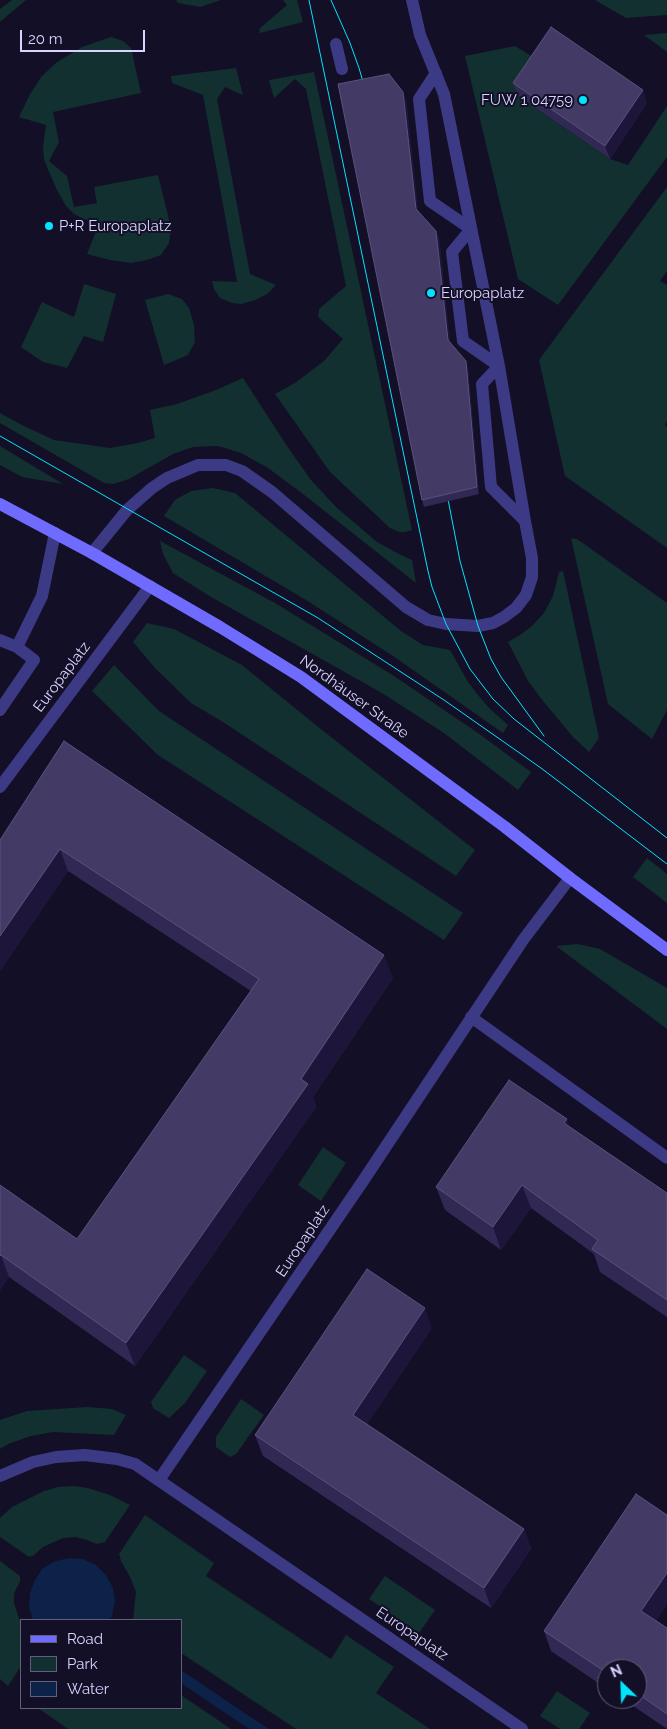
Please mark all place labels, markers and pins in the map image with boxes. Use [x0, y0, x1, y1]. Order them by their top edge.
place label: FUW 1 04759 [481, 91, 573, 109]
marker: FUW 1 04759 [577, 94, 589, 106]
place label: P+R Europaplatz [59, 217, 171, 235]
marker: P+R Europaplatz [43, 220, 55, 232]
place label: Europaplatz [441, 284, 524, 302]
marker: Europaplatz [425, 287, 437, 299]

